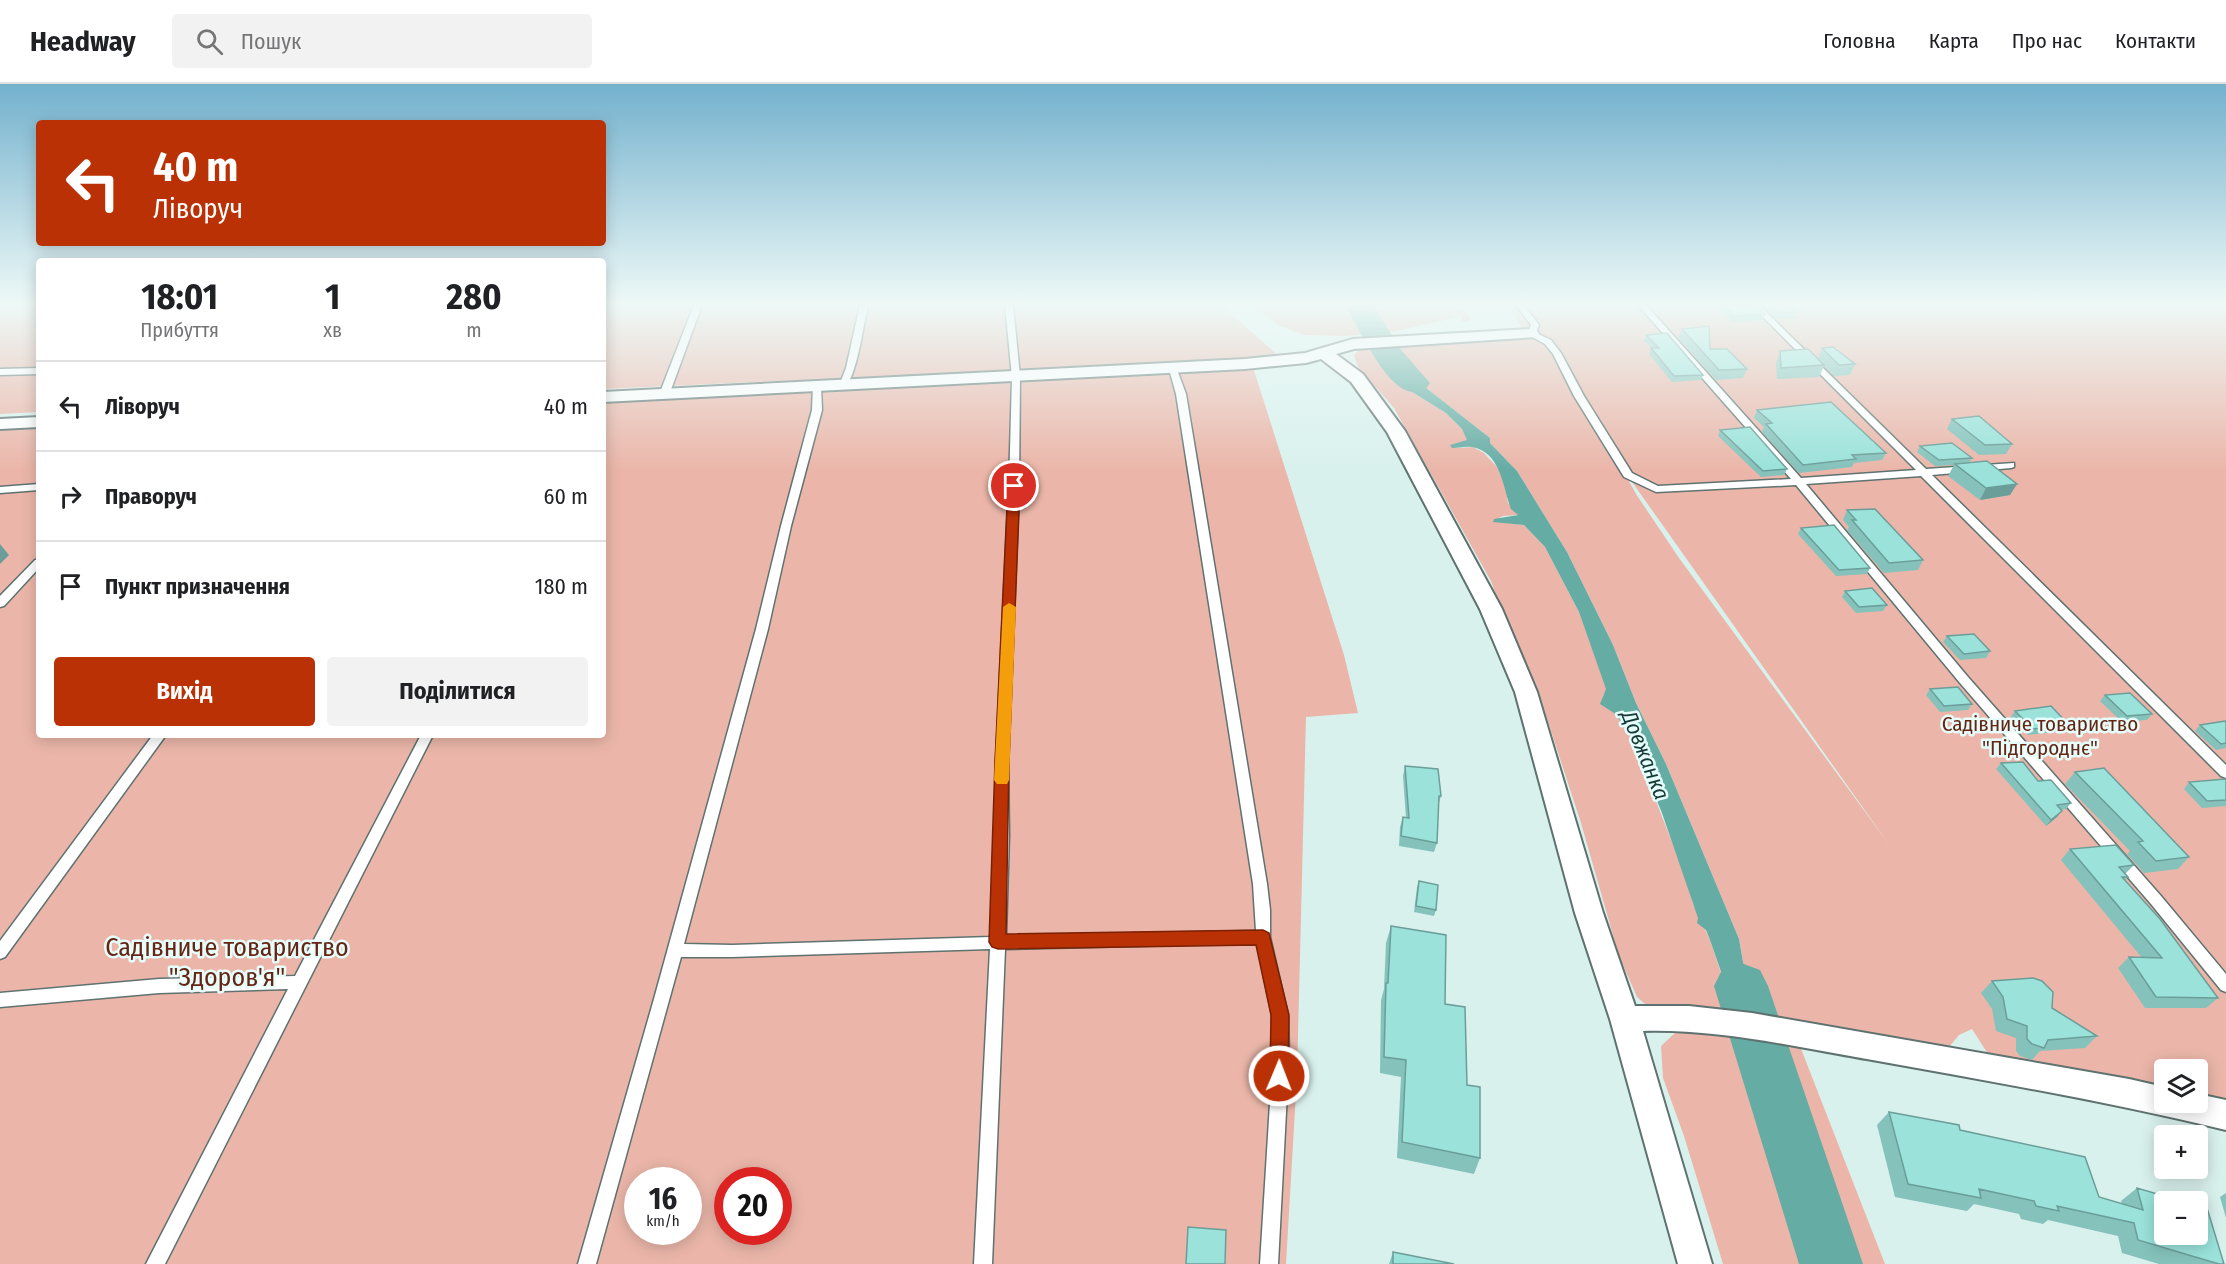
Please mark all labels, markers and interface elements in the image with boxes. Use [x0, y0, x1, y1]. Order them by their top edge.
search box [172, 14, 592, 68]
text: Headway [30, 25, 136, 58]
icon: search [193, 25, 226, 58]
text: Пошук [241, 28, 301, 55]
text: Головна [1823, 28, 1896, 54]
text: Карта [1929, 28, 1979, 54]
text: Про нас [2012, 28, 2082, 54]
text: Контакти [2115, 28, 2196, 54]
text: 40 m [153, 142, 238, 192]
icon: left [54, 144, 132, 222]
text: Ліворуч [153, 193, 243, 225]
text: 18:01 [141, 275, 218, 319]
text: 1 [325, 275, 340, 319]
text: 280 [446, 275, 502, 319]
text: Прибуття [140, 318, 219, 342]
text: хв [323, 318, 342, 342]
text: m [466, 318, 482, 342]
icon: left [54, 390, 87, 423]
text: Ліворуч [105, 393, 180, 420]
text: 40 m [544, 393, 588, 420]
pin [988, 460, 1039, 511]
icon: arrive [997, 469, 1030, 502]
icon: right [54, 480, 87, 513]
text: Праворуч [105, 483, 197, 510]
text: 60 m [544, 483, 588, 510]
icon: arrive [54, 570, 87, 603]
text: Пункт призначення [105, 573, 290, 600]
text: 180 m [535, 573, 588, 600]
button: Вихід [54, 657, 315, 726]
button: Поділитися [327, 657, 588, 726]
water label: Довжанка [1615, 705, 1676, 804]
park label: Садівниче товариство "Підгороднє" [1942, 711, 2138, 761]
park label: Садівниче товариство "Здоров'я" [105, 932, 349, 993]
position arrow [1247, 1044, 1311, 1108]
map controls [2154, 1059, 2208, 1245]
button: layers [2154, 1059, 2208, 1113]
button: + [2154, 1125, 2208, 1179]
speed limit sign: 20 [714, 1167, 792, 1245]
text: 16 [649, 1181, 677, 1217]
button: − [2154, 1191, 2208, 1245]
text: km/h [646, 1212, 680, 1230]

